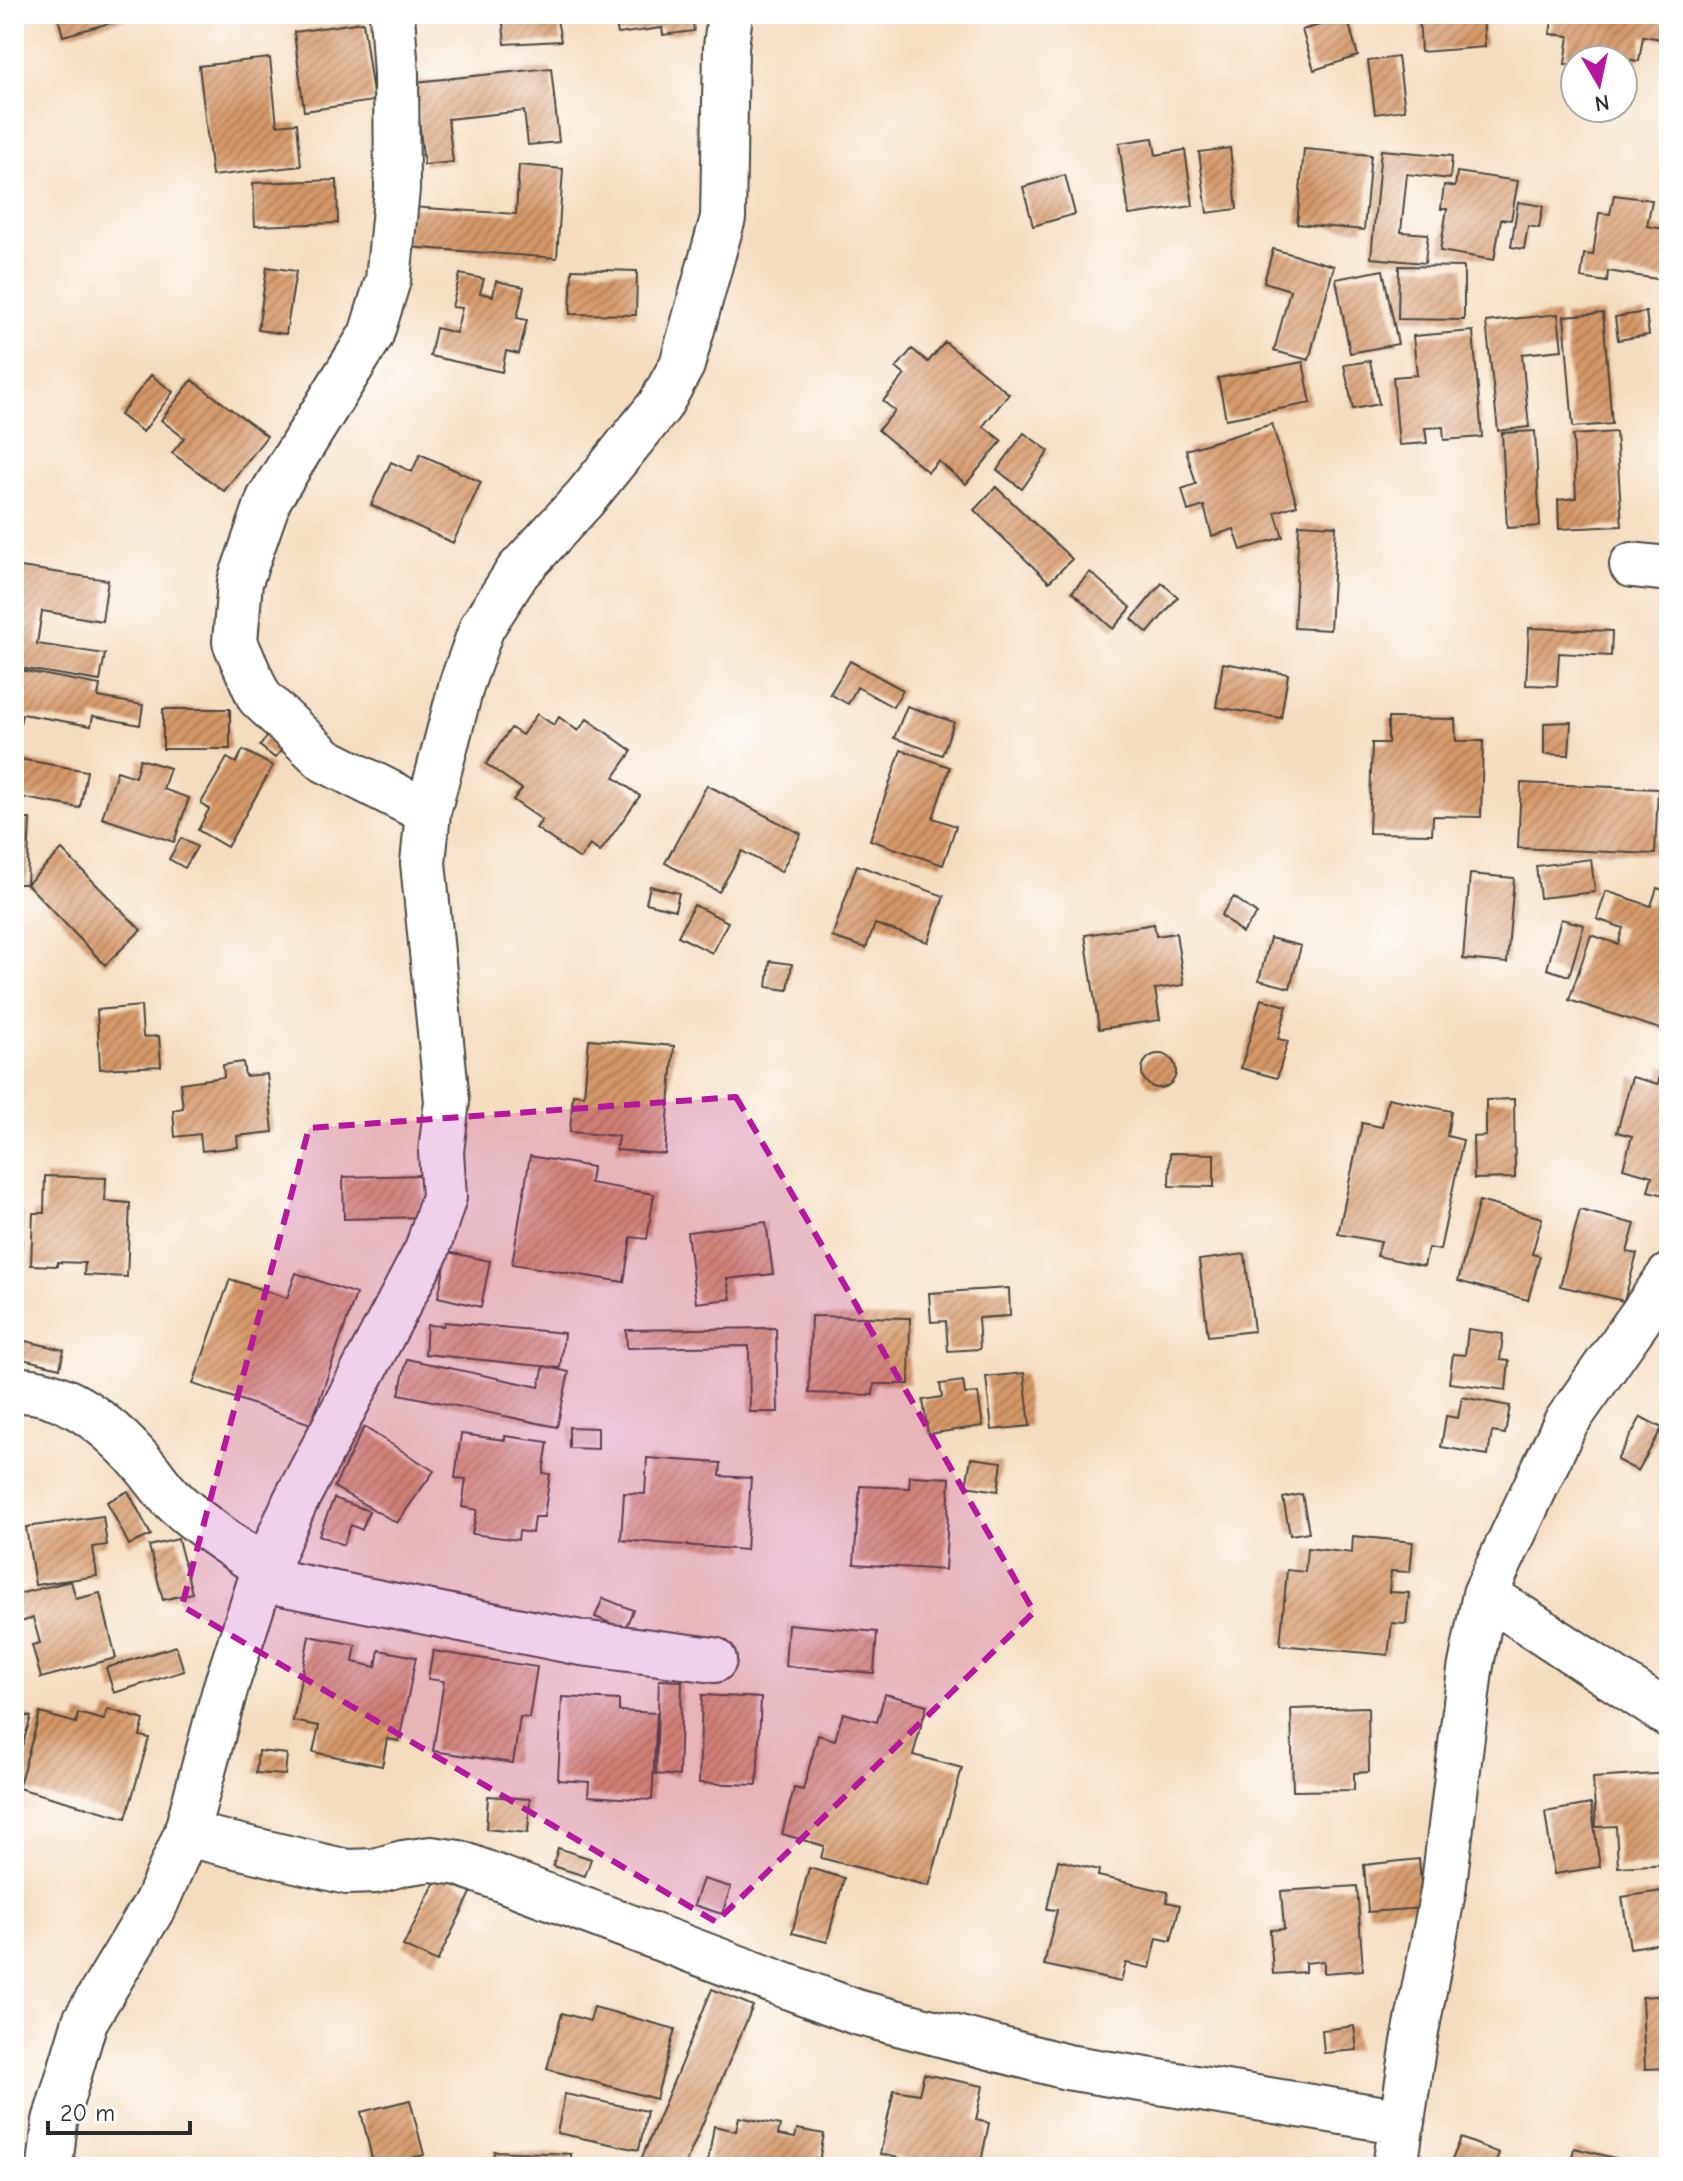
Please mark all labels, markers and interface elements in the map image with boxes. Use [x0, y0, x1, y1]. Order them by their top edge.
north arrow [1559, 44, 1639, 124]
text: N [1593, 89, 1611, 117]
scale bar [48, 2085, 190, 2135]
text: 20 m [60, 2099, 115, 2127]

